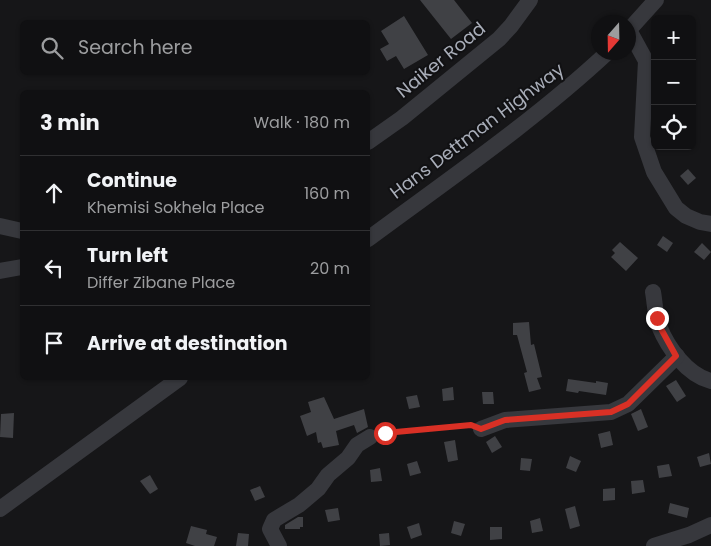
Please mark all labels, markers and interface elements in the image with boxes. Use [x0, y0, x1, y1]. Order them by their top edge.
north arrow [591, 15, 636, 60]
map controls [651, 15, 696, 150]
button: + [651, 15, 696, 60]
street label: Naiker Road [391, 16, 491, 103]
search box [20, 20, 370, 75]
icon: search [38, 34, 66, 62]
text: Search here [78, 34, 192, 61]
street label: Hans Dettman Highway [385, 57, 569, 204]
button: − [651, 60, 696, 105]
button: locate [651, 105, 696, 150]
text: 3 min [40, 108, 100, 137]
text: Walk · 180 m [253, 111, 350, 134]
text: Continue [87, 167, 177, 194]
icon: ahead [40, 179, 68, 207]
text: 160 m [304, 182, 350, 205]
text: Khemisi Sokhela Place [87, 196, 264, 219]
text: Turn left [87, 242, 168, 269]
icon: left [40, 254, 68, 282]
text: 20 m [310, 257, 350, 280]
text: Differ Zibane Place [87, 271, 235, 294]
route end [646, 307, 669, 330]
icon: arrive [40, 329, 68, 357]
text: Arrive at destination [87, 330, 288, 357]
route start [374, 422, 397, 445]

